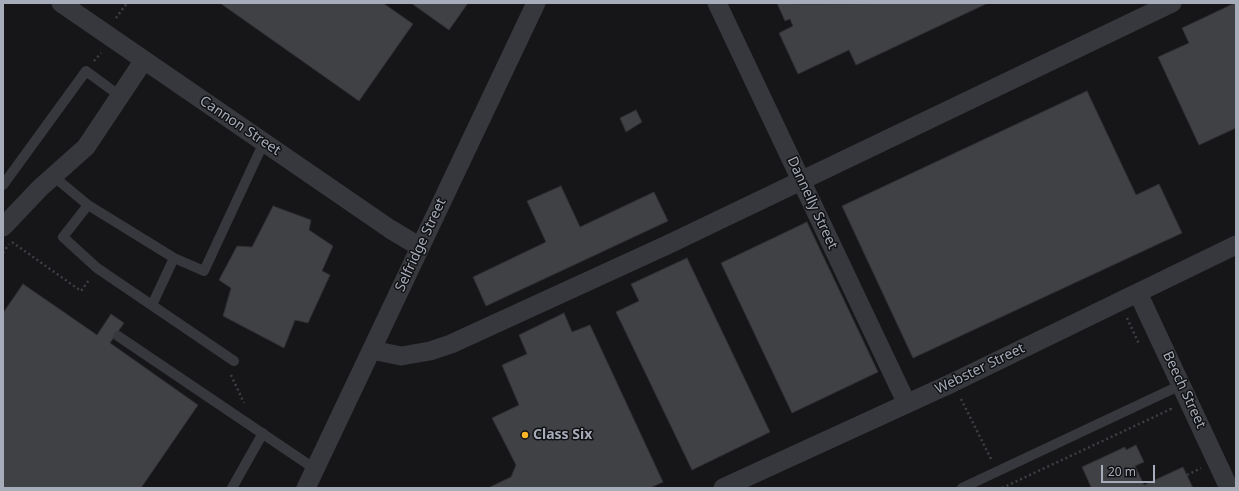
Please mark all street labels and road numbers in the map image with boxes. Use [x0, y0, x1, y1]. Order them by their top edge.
street label: Cannon Street [196, 93, 284, 159]
street label: Dannelly Street [783, 154, 841, 252]
street label: Selfridge Street [392, 196, 450, 294]
street label: Webster Street [933, 340, 1027, 398]
street label: Beech Street [1159, 349, 1209, 431]

